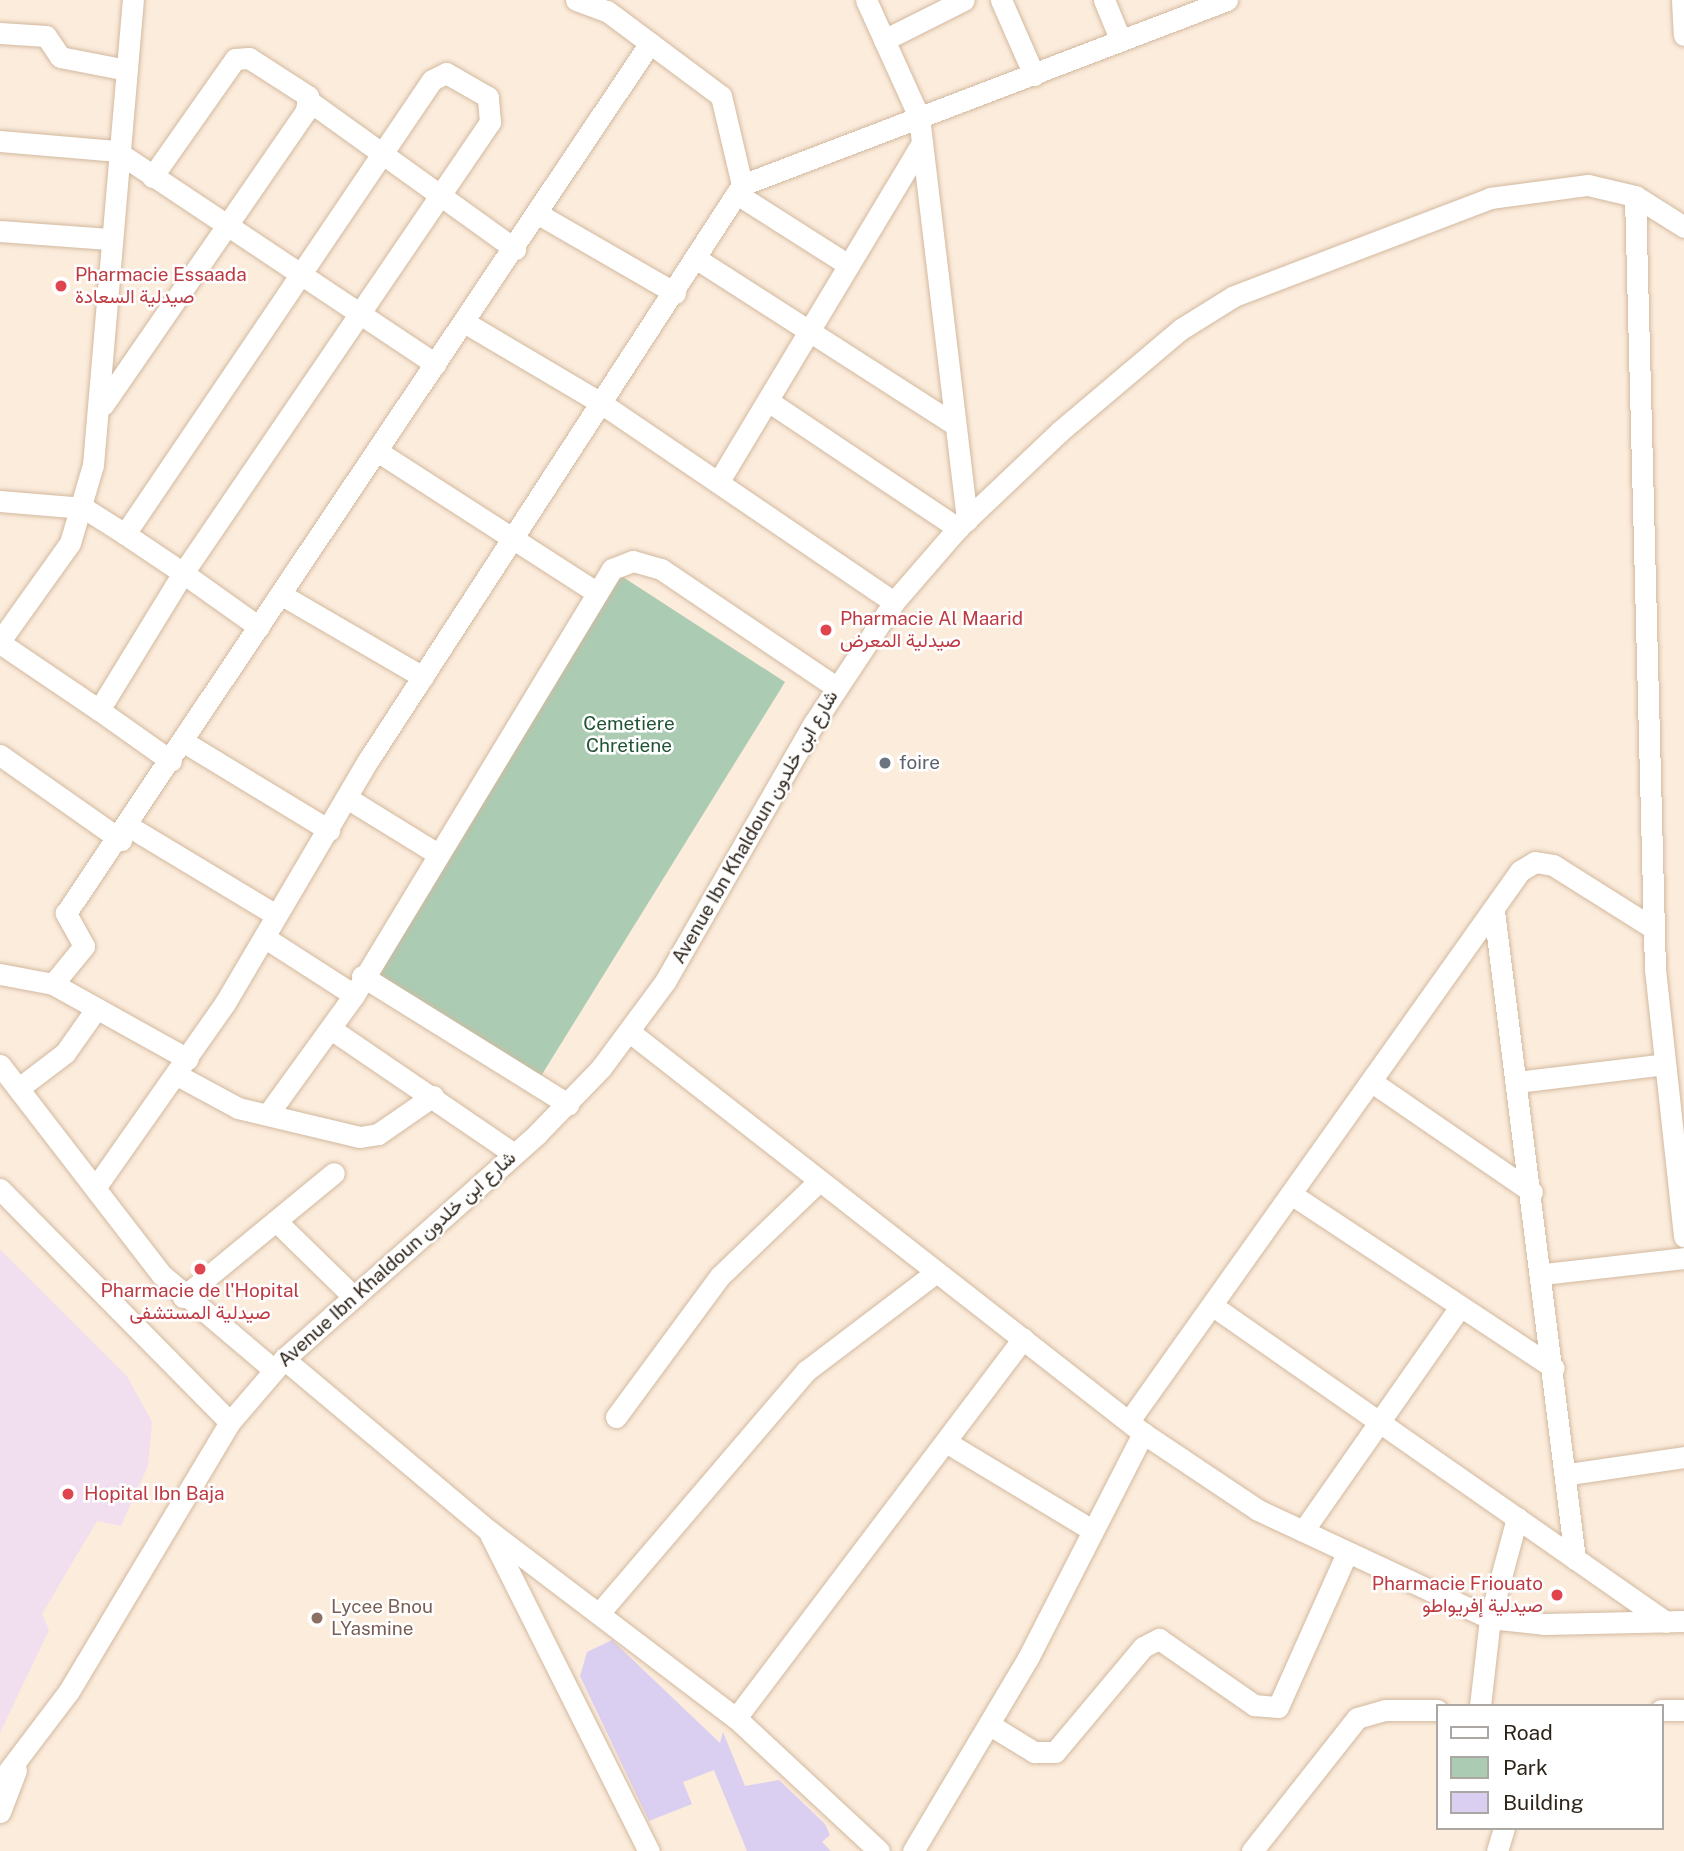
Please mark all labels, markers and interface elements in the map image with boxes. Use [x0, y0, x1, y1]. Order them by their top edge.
place label: Pharmacie Essaada صيدلية السعادة [75, 264, 247, 308]
marker: Pharmacie Essaada صيدلية السعادة [53, 278, 69, 294]
place label: Pharmacie Al Maarid صيدلية المعرض [840, 608, 1023, 652]
marker: Pharmacie Al Maarid صيدلية المعرض [818, 622, 834, 638]
street label: Avenue Ibn Khaldoun شارع ابن خلدون [667, 686, 843, 968]
park label: Cemetiere Chretiene [583, 713, 675, 757]
place label: foire [899, 752, 940, 774]
marker: foire [877, 755, 893, 771]
street label: Avenue Ibn Khaldoun شارع ابن خلدون [273, 1146, 521, 1372]
marker: Pharmacie de l'Hopital صيدلية المستشفى [192, 1261, 208, 1277]
place label: Pharmacie de l'Hopital صيدلية المستشفى [100, 1280, 300, 1324]
place label: Hopital Ibn Baja [84, 1483, 224, 1505]
marker: Hopital Ibn Baja [58, 1484, 78, 1504]
place label: Pharmacie Friouato صيدلية إفريواطو [1372, 1573, 1543, 1617]
marker: Pharmacie Friouato صيدلية إفريواطو [1549, 1587, 1565, 1603]
place label: Lycee Bnou LYasmine [331, 1596, 433, 1640]
marker: Lycee Bnou LYasmine [309, 1610, 325, 1626]
legend [1436, 1704, 1663, 1830]
text: Road [1503, 1720, 1553, 1745]
text: Park [1503, 1755, 1548, 1780]
text: Building [1503, 1790, 1584, 1815]

